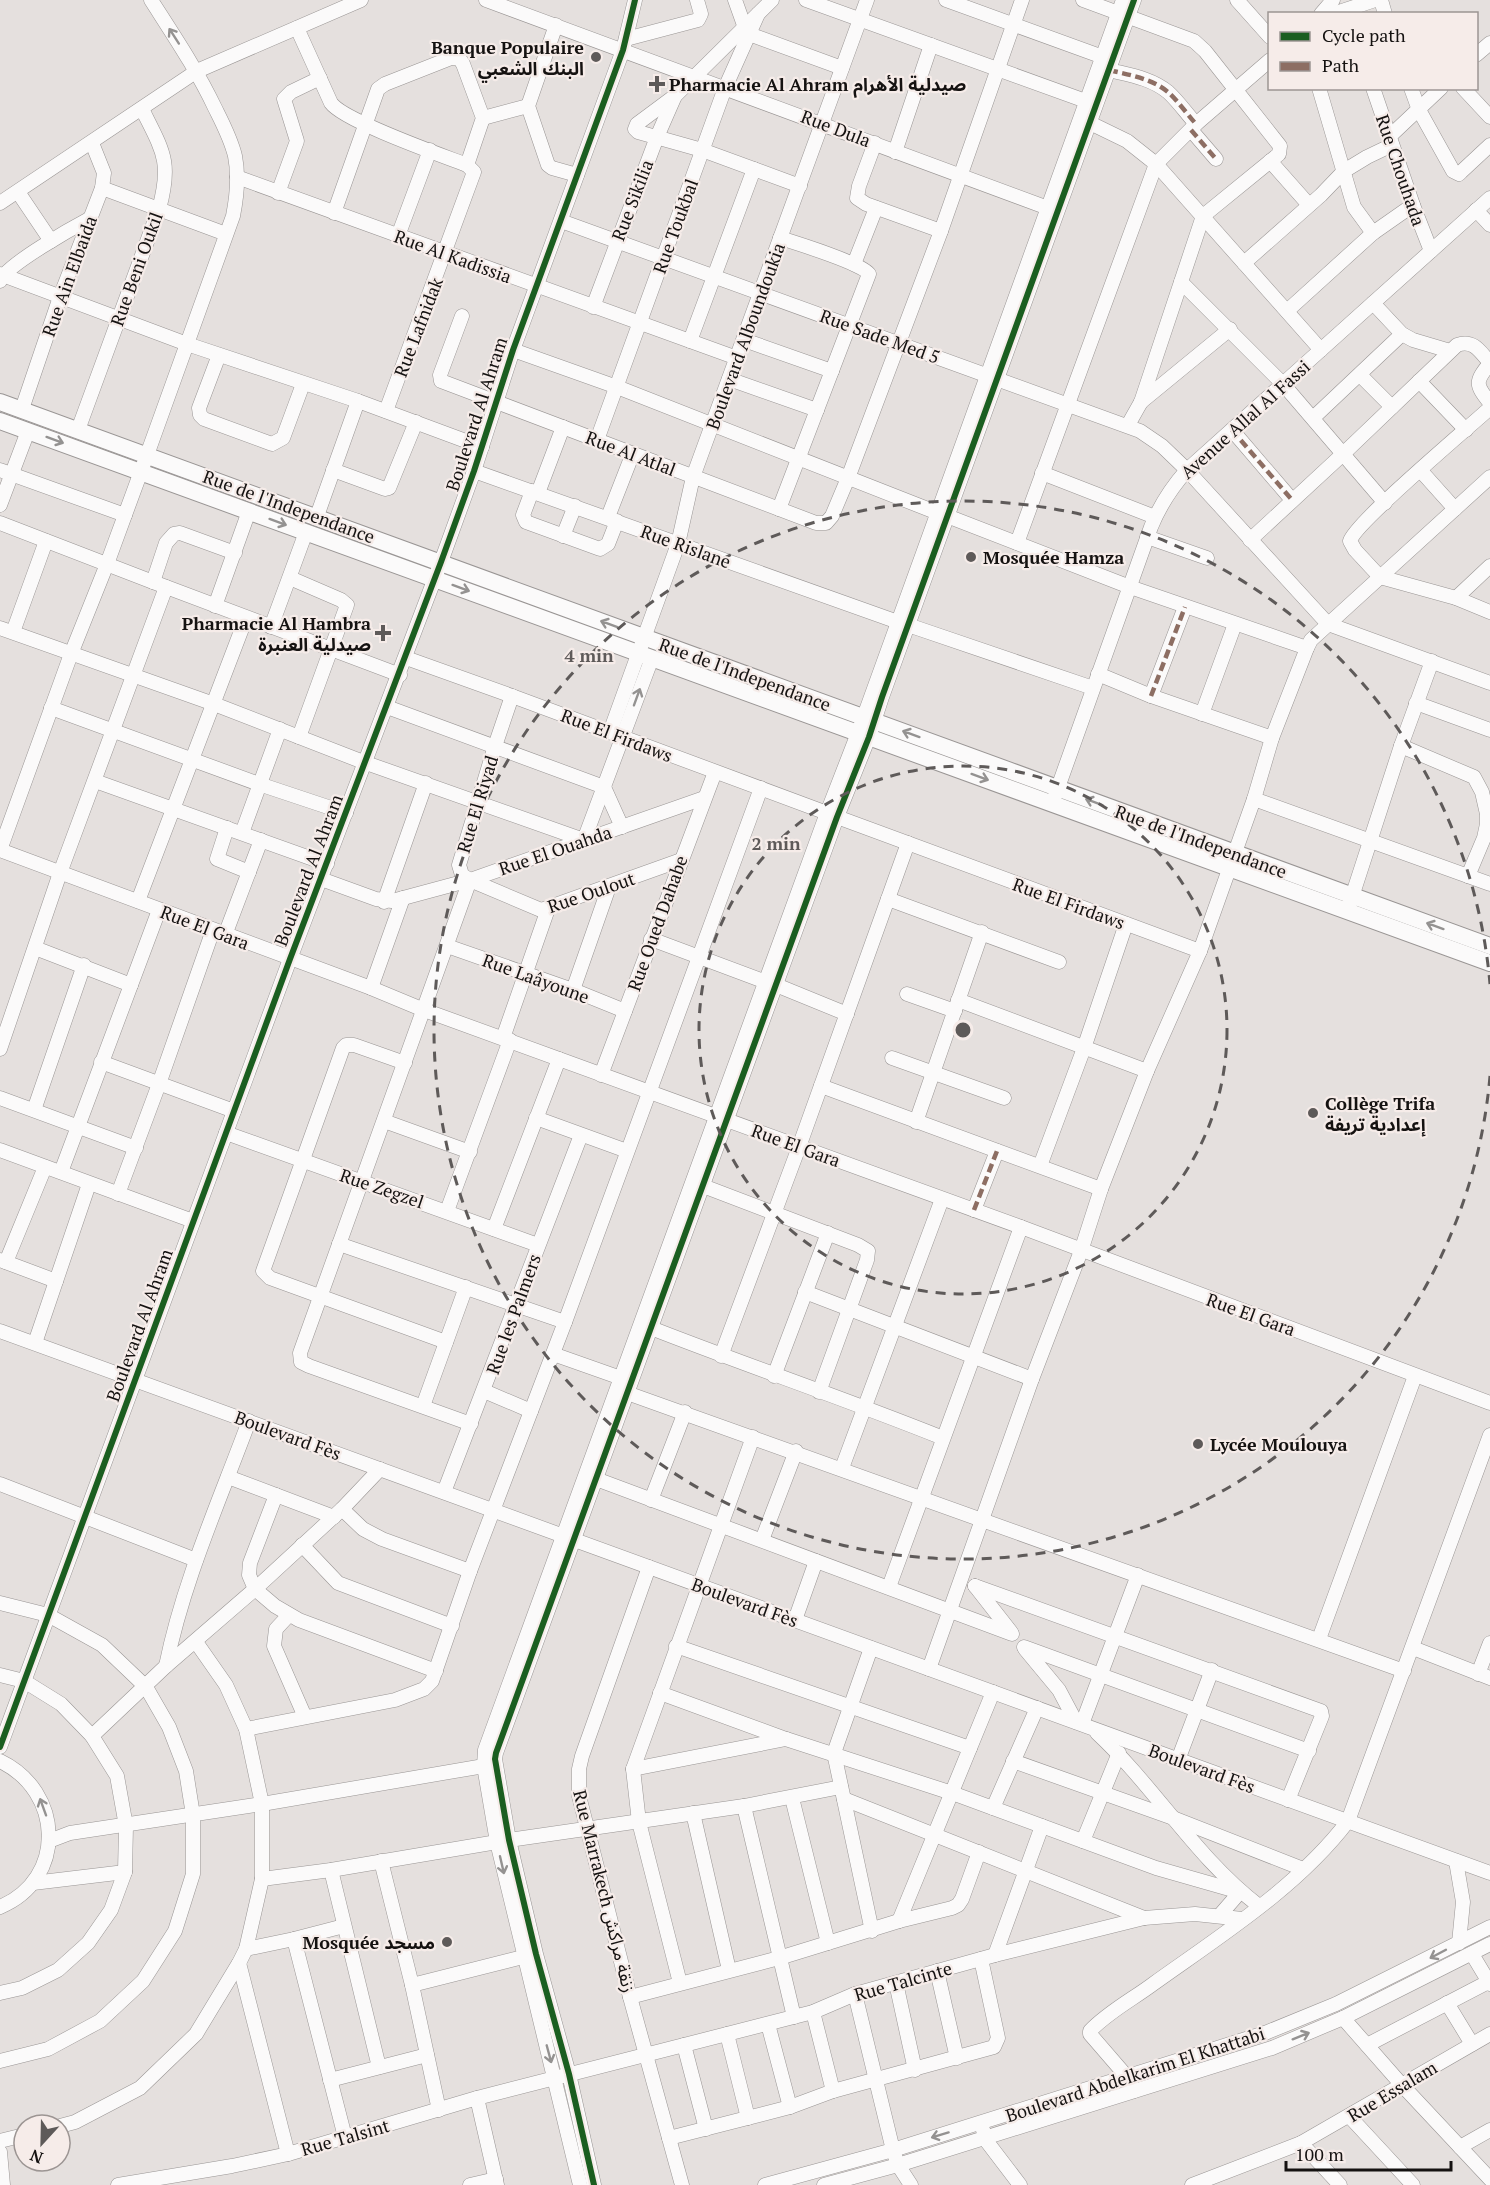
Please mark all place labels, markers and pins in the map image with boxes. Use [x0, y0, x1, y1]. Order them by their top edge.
place label: Banque Populaire البنك الشعبي [431, 35, 584, 83]
marker: Banque Populaire البنك الشعبي [589, 50, 603, 64]
place label: Pharmacie Al Ahram صيدلية الأهرام [669, 72, 966, 98]
marker: Pharmacie Al Ahram صيدلية الأهرام [650, 77, 664, 91]
place label: Mosquée Hamza [983, 545, 1124, 569]
marker: Mosquée Hamza [964, 550, 978, 564]
place label: Pharmacie Al Hambra صيدلية العنبرة [182, 611, 371, 656]
marker: Pharmacie Al Hambra صيدلية العنبرة [376, 626, 390, 640]
centre of rings [953, 1020, 973, 1040]
place label: Collège Trifa إعدادية تريفة [1325, 1091, 1435, 1137]
marker: Collège Trifa إعدادية تريفة [1306, 1106, 1320, 1120]
place label: Lycée Moulouya [1210, 1432, 1348, 1456]
marker: Lycée Moulouya [1191, 1437, 1205, 1451]
place label: Mosquée مسجد [303, 1930, 435, 1954]
marker: Mosquée مسجد [440, 1935, 454, 1949]

